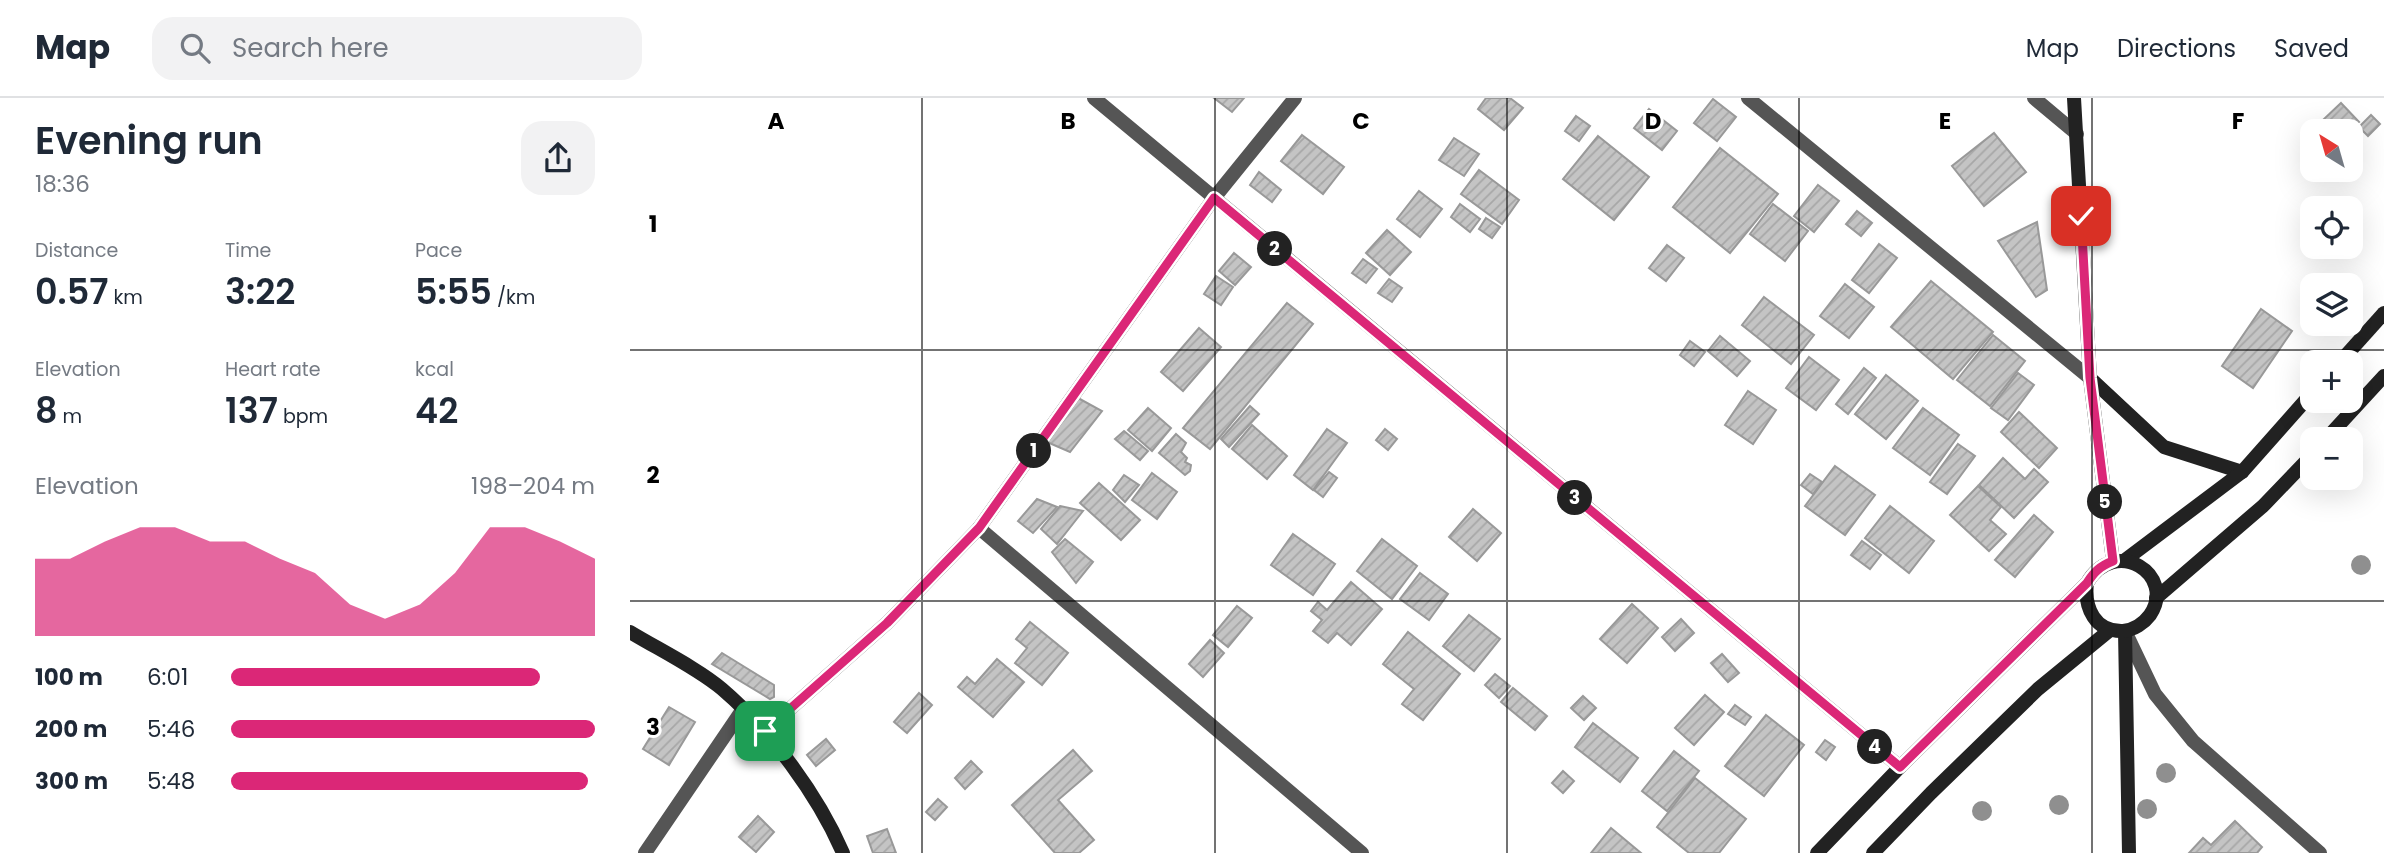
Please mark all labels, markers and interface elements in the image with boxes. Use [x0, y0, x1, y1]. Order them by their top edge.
search box [152, 17, 642, 80]
text: Map [35, 24, 110, 71]
icon: search [176, 29, 214, 67]
text: Search here [232, 30, 389, 66]
text: Map [2026, 32, 2079, 65]
text: Directions [2117, 32, 2236, 65]
text: Saved [2274, 32, 2349, 65]
text: A [768, 105, 785, 137]
text: B [1060, 105, 1076, 137]
text: C [1352, 105, 1370, 137]
text: D [1645, 105, 1661, 137]
text: E [1939, 105, 1951, 137]
text: F [2232, 105, 2244, 137]
text: Evening run [35, 114, 263, 167]
north arrow [2300, 119, 2362, 182]
map controls [2300, 119, 2363, 490]
button: share [521, 121, 595, 195]
text: 18:36 [35, 168, 90, 200]
pin [2051, 186, 2111, 246]
button: locate [2300, 196, 2363, 259]
icon: check [2062, 197, 2100, 235]
text: 1 [649, 208, 657, 240]
pin: 2 [1258, 232, 1292, 266]
text: 2 [1269, 235, 1280, 262]
text: Distance [35, 237, 118, 264]
text: Time [225, 237, 271, 264]
text: Pace [415, 237, 462, 264]
text: 0.57 [35, 267, 108, 316]
text: 3:22 [225, 267, 295, 316]
text: 5:55 [415, 267, 492, 316]
button: layers [2300, 273, 2363, 336]
text: km [108, 284, 143, 311]
text: /km [492, 284, 535, 311]
button: + [2300, 350, 2363, 413]
text: Elevation [35, 356, 121, 383]
text: Heart rate [225, 356, 320, 383]
text: kcal [415, 356, 454, 383]
text: 8 [35, 386, 58, 435]
text: 137 [225, 386, 278, 435]
text: 42 [415, 386, 458, 435]
text: m [58, 403, 82, 430]
text: bpm [278, 403, 328, 430]
button: − [2300, 427, 2363, 490]
pin: 1 [1016, 434, 1052, 468]
text: 1 [1030, 437, 1037, 464]
text: 2 [646, 459, 660, 491]
text: Elevation [35, 470, 139, 502]
text: 198–204 m [471, 470, 595, 502]
pin: 3 [1558, 480, 1592, 516]
text: 3 [1569, 484, 1580, 511]
pin: 5 [2088, 484, 2122, 520]
text: 5 [2098, 488, 2111, 515]
text: 100 m [35, 661, 103, 693]
text: 6:01 [147, 661, 188, 693]
pin [735, 701, 795, 761]
text: 3 [646, 711, 660, 743]
icon: arrive [746, 712, 784, 750]
text: 200 m [35, 713, 107, 745]
text: 5:46 [147, 713, 195, 745]
pin: 4 [1858, 730, 1892, 764]
text: 4 [1868, 733, 1881, 760]
text: 300 m [35, 765, 108, 797]
text: 5:48 [147, 765, 195, 797]

